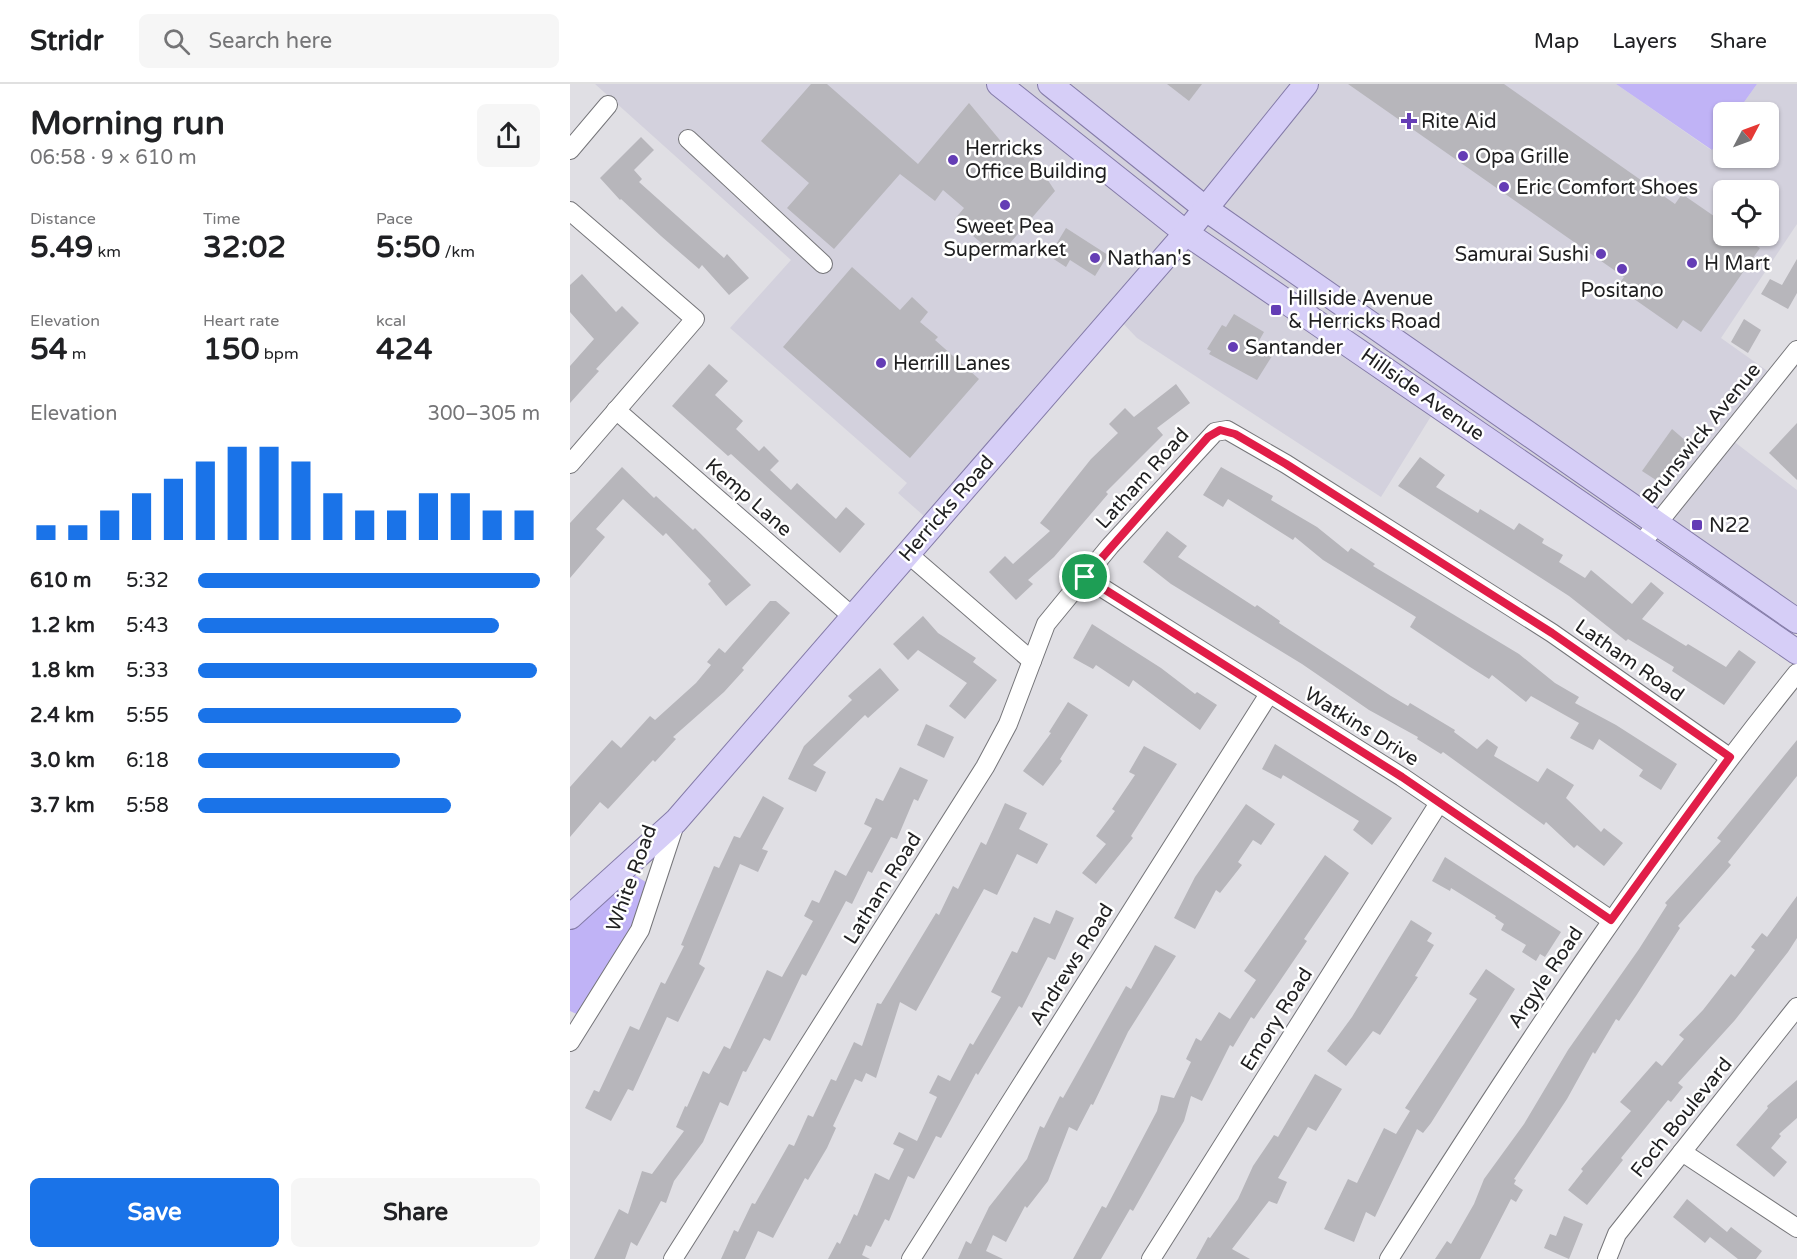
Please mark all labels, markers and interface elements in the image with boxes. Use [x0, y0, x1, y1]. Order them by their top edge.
search box [139, 14, 559, 68]
text: Stridr [30, 24, 103, 58]
icon: search [160, 25, 193, 58]
text: Search here [208, 28, 332, 54]
text: Map [1534, 29, 1579, 54]
text: Layers [1612, 29, 1677, 54]
text: Share [1710, 29, 1767, 54]
north arrow [1713, 102, 1779, 168]
map controls [1713, 102, 1779, 246]
text: Morning run [30, 104, 225, 143]
button: share [477, 104, 540, 167]
place label: Rite Aid [1421, 110, 1497, 134]
marker: Rite Aid [1402, 114, 1416, 128]
place label: Herricks Office Building [965, 137, 1107, 184]
place label: Opa Grille [1475, 145, 1569, 169]
text: 06:58 · 9 × 610 m [30, 146, 197, 170]
marker: Opa Grille [1456, 149, 1470, 163]
marker: Herricks Office Building [946, 153, 960, 167]
place label: Eric Comfort Shoes [1516, 176, 1698, 200]
marker: Eric Comfort Shoes [1497, 180, 1511, 194]
button: locate [1713, 180, 1779, 246]
marker: Sweet Pea Supermarket [998, 198, 1012, 212]
text: Distance [30, 209, 96, 229]
text: Time [203, 209, 240, 229]
text: Pace [376, 209, 413, 229]
place label: Sweet Pea Supermarket [944, 215, 1067, 262]
text: 5.49 [30, 229, 93, 266]
text: 32:02 [203, 229, 286, 266]
text: 5:50 [376, 229, 440, 266]
text: km [93, 242, 121, 262]
text: /km [440, 242, 475, 262]
place label: Samurai Sushi [1455, 243, 1589, 267]
place label: Nathan's [1107, 247, 1191, 271]
marker: Samurai Sushi [1594, 247, 1608, 261]
marker: Nathan's [1088, 251, 1102, 265]
place label: H Mart [1704, 252, 1771, 276]
marker: H Mart [1685, 256, 1699, 270]
marker: Positano [1615, 262, 1629, 276]
place label: Positano [1580, 279, 1664, 303]
place label: Hillside Avenue & Herricks Road [1288, 287, 1441, 334]
marker: Hillside Avenue & Herricks Road [1269, 303, 1283, 317]
text: Elevation [30, 311, 100, 331]
text: Heart rate [203, 311, 279, 331]
text: kcal [376, 311, 406, 331]
text: 54 [30, 331, 68, 368]
text: 150 [203, 331, 260, 368]
text: 424 [376, 331, 433, 368]
place label: Santander [1245, 336, 1343, 360]
marker: Santander [1226, 340, 1240, 354]
street label: Hillside Avenue [1356, 343, 1489, 446]
text: m [68, 344, 87, 364]
text: bpm [260, 344, 299, 364]
place label: Herrill Lanes [893, 352, 1010, 376]
marker: Herrill Lanes [874, 356, 888, 370]
street label: Brunswick Avenue [1638, 358, 1766, 509]
text: Elevation [30, 402, 117, 426]
text: 300–305 m [427, 402, 540, 426]
street label: Latham Road [1091, 423, 1194, 534]
street label: Herricks Road [894, 451, 999, 567]
street label: Kemp Lane [700, 454, 797, 542]
place label: N22 [1709, 514, 1750, 538]
marker: N22 [1690, 518, 1704, 532]
pin [1059, 551, 1110, 602]
icon: arrive [1068, 560, 1101, 593]
text: 610 m [30, 569, 91, 593]
text: 5:32 [126, 569, 169, 593]
text: 1.2 km [30, 614, 95, 638]
text: 5:43 [126, 614, 169, 638]
street label: Latham Road [1570, 614, 1688, 707]
text: 1.8 km [30, 659, 95, 683]
text: 5:33 [126, 659, 169, 683]
street label: Watkins Drive [1300, 682, 1423, 772]
text: 2.4 km [30, 704, 94, 728]
text: 5:55 [126, 704, 169, 728]
text: 3.0 km [30, 749, 95, 773]
text: 6:18 [126, 749, 169, 773]
text: 3.7 km [30, 794, 95, 818]
text: 5:58 [126, 794, 169, 818]
street label: White Road [602, 822, 662, 935]
street label: Latham Road [839, 828, 927, 949]
street label: Andrews Road [1025, 899, 1119, 1030]
street label: Argyle Road [1503, 922, 1589, 1033]
street label: Emory Road [1236, 964, 1318, 1075]
street label: Foch Boulevard [1626, 1053, 1738, 1183]
button: Save [30, 1178, 279, 1247]
button: Share [291, 1178, 540, 1247]

